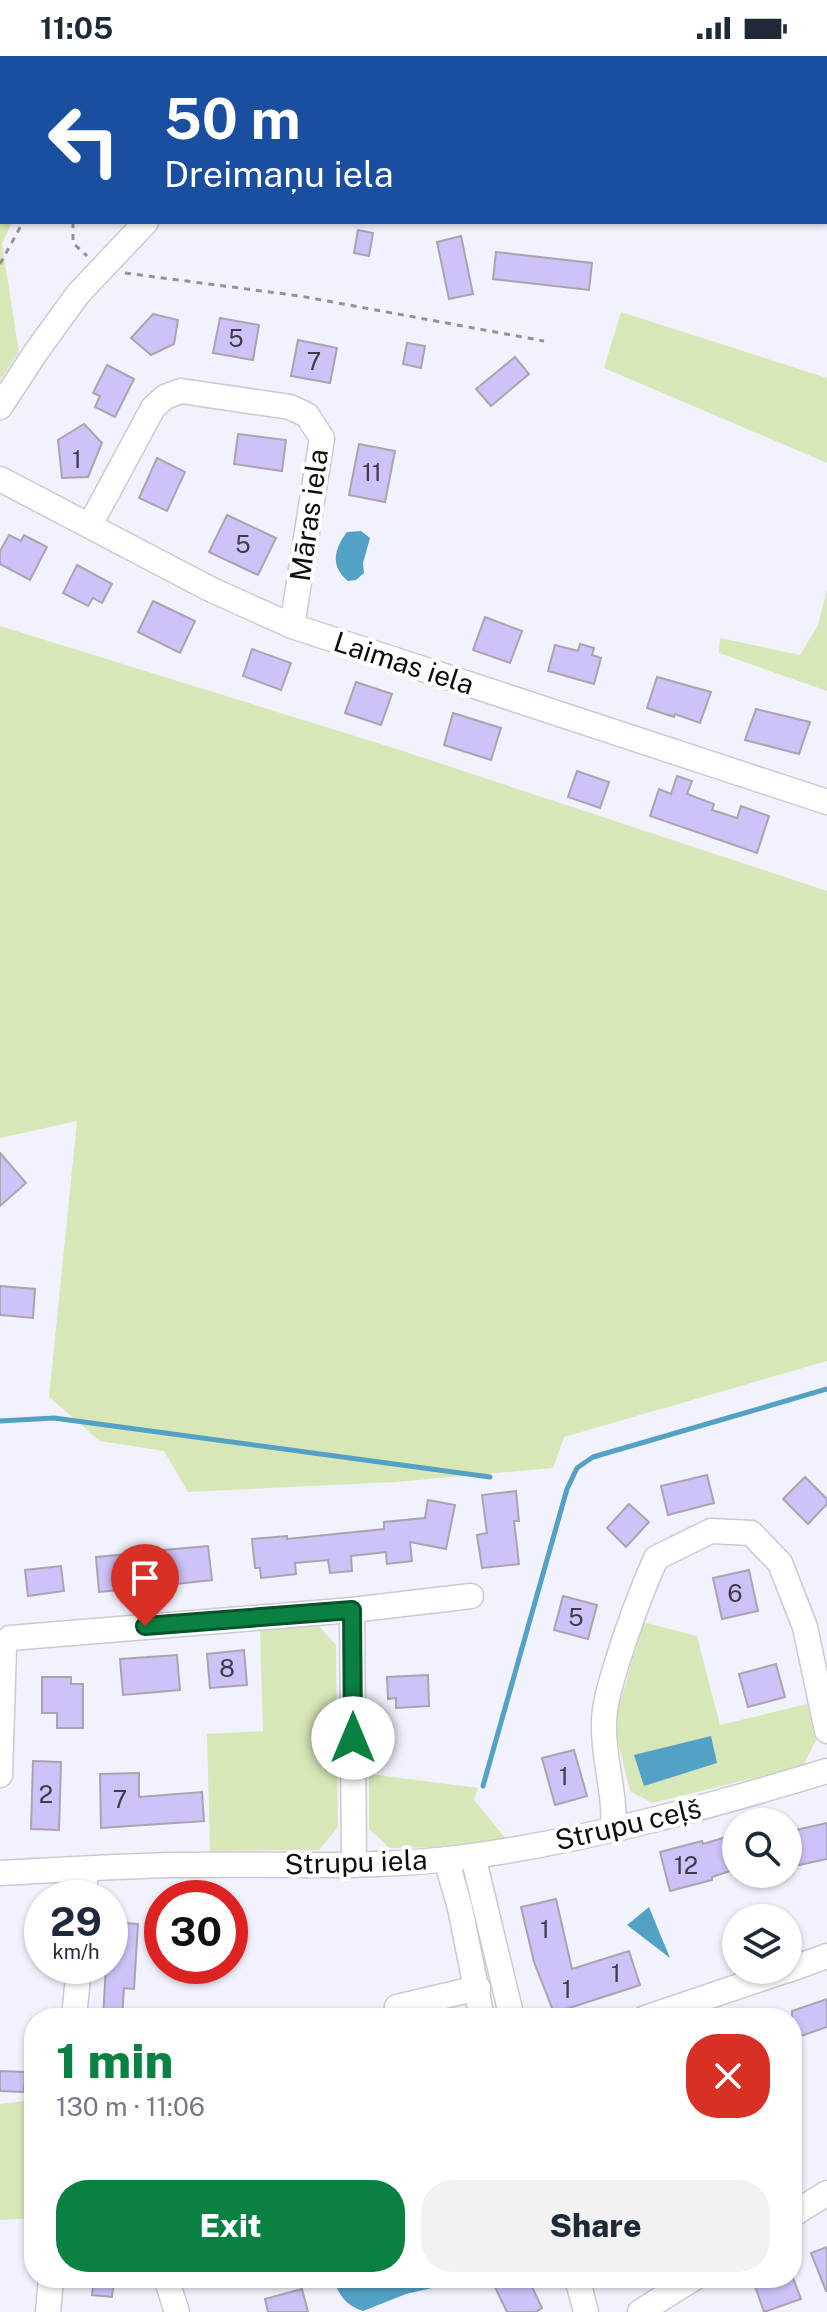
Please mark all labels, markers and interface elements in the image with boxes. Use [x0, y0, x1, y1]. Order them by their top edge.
text: 11:05 [40, 10, 113, 46]
text: 50 m [164, 86, 301, 152]
icon: left [32, 88, 136, 192]
text: Dreimaņu iela [164, 153, 394, 195]
house number: 5 [228, 324, 244, 352]
house number: 7 [307, 347, 321, 375]
house number: 1 [72, 445, 82, 473]
street label: Māras iela [283, 447, 334, 583]
house number: 11 [362, 458, 382, 486]
house number: 5 [235, 530, 251, 558]
street label: Laimas iela [330, 624, 478, 701]
pin [111, 1544, 179, 1626]
icon: arrive [123, 1556, 167, 1600]
house number: 6 [728, 1579, 742, 1607]
house number: 5 [568, 1603, 584, 1631]
house number: 8 [219, 1654, 235, 1682]
position arrow [311, 1696, 395, 1780]
house number: 1 [559, 1762, 569, 1790]
house number: 2 [39, 1780, 53, 1808]
house number: 7 [113, 1785, 127, 1813]
street label: Strupu ceļš [552, 1791, 704, 1856]
map controls [722, 1808, 802, 1984]
button: search [722, 1808, 802, 1888]
street label: Strupu iela [284, 1843, 428, 1880]
house number: 12 [674, 1851, 698, 1879]
speed limit sign: 30 [144, 1880, 248, 1984]
text: 29 [50, 1898, 102, 1945]
button: layers [722, 1904, 802, 1984]
house number: 1 [540, 1915, 550, 1943]
text: km/h [52, 1940, 100, 1964]
house number: 1 [611, 1959, 621, 1987]
house number: 1 [562, 1975, 572, 2003]
text: 1 min [56, 2032, 173, 2089]
button: close [686, 2034, 770, 2118]
text: 130 m · 11:06 [56, 2091, 205, 2122]
button: Exit [56, 2180, 405, 2272]
button: Share [421, 2180, 770, 2272]

